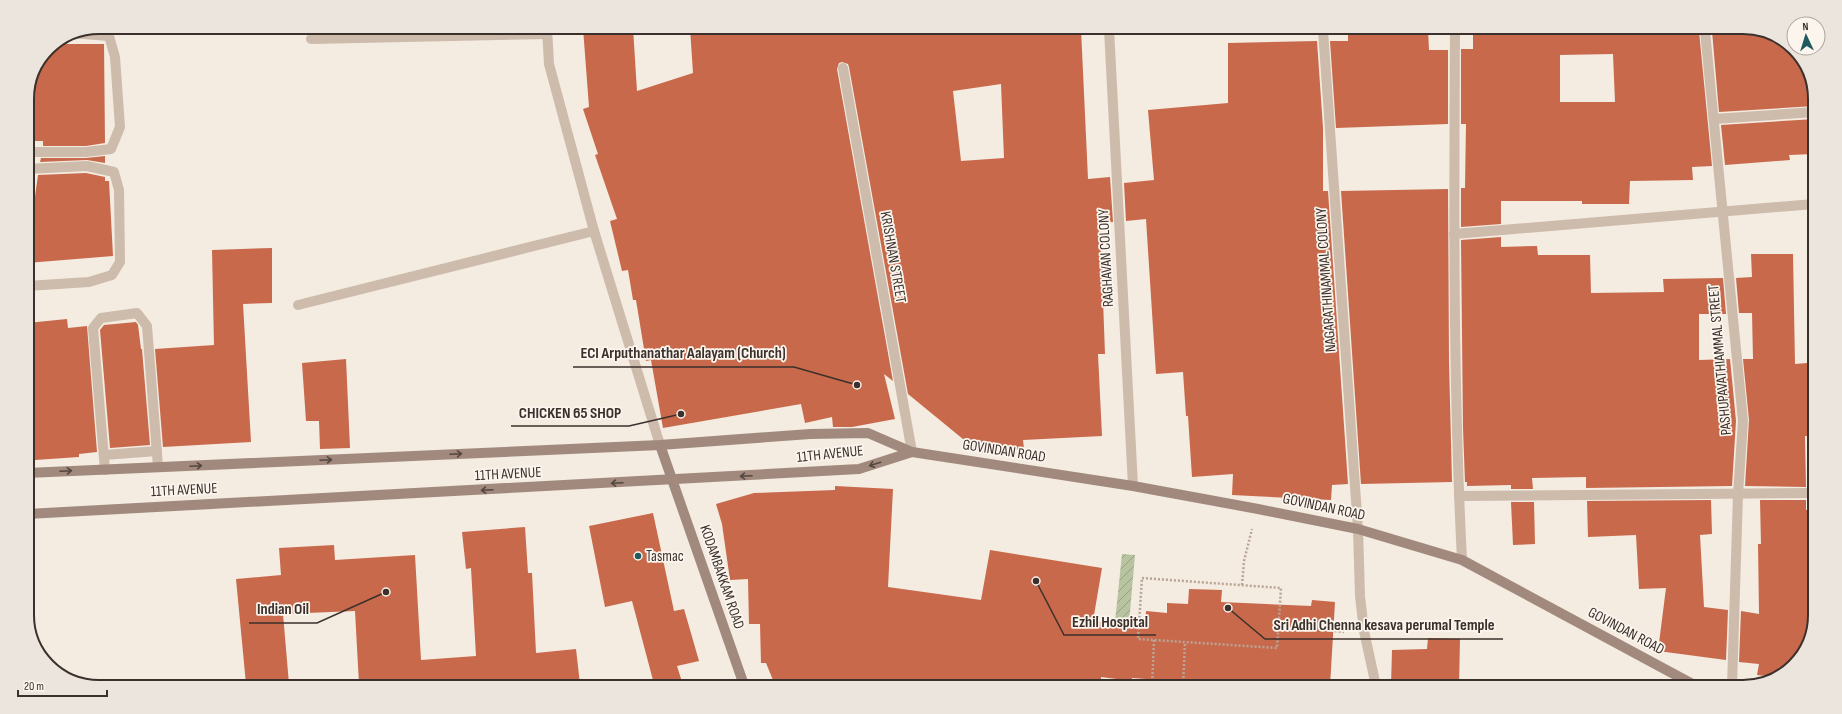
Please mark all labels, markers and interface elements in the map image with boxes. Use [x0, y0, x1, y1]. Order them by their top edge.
north arrow [1786, 16, 1826, 56]
text: N [1802, 20, 1809, 33]
street label: NAGARATHINAMMAL COLONY [1311, 206, 1341, 353]
street label: RAGHAVAN COLONY [1094, 208, 1118, 308]
street label: KRISHNAN STREET [876, 210, 910, 304]
street label: PASHUPAVATHIAMMAL STREET [1704, 284, 1736, 436]
callout: ECI Arputhanathar Aalayam (Church) [573, 339, 794, 367]
text: ECI Arputhanathar Aalayam (Church) [580, 344, 786, 363]
callout: CHICKEN 65 SHOP [511, 398, 629, 426]
text: CHICKEN 65 SHOP [519, 404, 621, 423]
street label: GOVINDAN ROAD [961, 435, 1047, 467]
street label: 11TH AVENUE [796, 441, 864, 467]
one-way arrow [449, 451, 462, 458]
one-way arrow [319, 456, 332, 464]
one-way arrow [869, 461, 882, 468]
one-way arrow [189, 462, 202, 469]
street label: 11TH AVENUE [474, 463, 542, 485]
one-way arrow [59, 468, 72, 475]
one-way arrow [740, 472, 753, 479]
street label: 11TH AVENUE [150, 479, 218, 501]
one-way arrow [611, 479, 624, 486]
one-way arrow [481, 486, 494, 493]
street label: GOVINDAN ROAD [1281, 489, 1367, 525]
street label: KODAMBAKKAM ROAD [695, 522, 749, 632]
place label: Tasmac [646, 547, 684, 566]
marker: Tasmac [633, 551, 643, 561]
callout: Indian Oil [249, 595, 317, 623]
text: Indian Oil [257, 600, 309, 619]
street label: GOVINDAN ROAD [1585, 603, 1667, 659]
callout: Ezhil Hospital [1064, 607, 1156, 635]
callout: Sri Adhi Chenna kesava perumal Temple [1265, 611, 1503, 639]
text: Ezhil Hospital [1072, 613, 1148, 632]
text: Sri Adhi Chenna kesava perumal Temple [1273, 616, 1495, 635]
scale bar [18, 672, 107, 698]
text: 20 m [24, 679, 44, 694]

